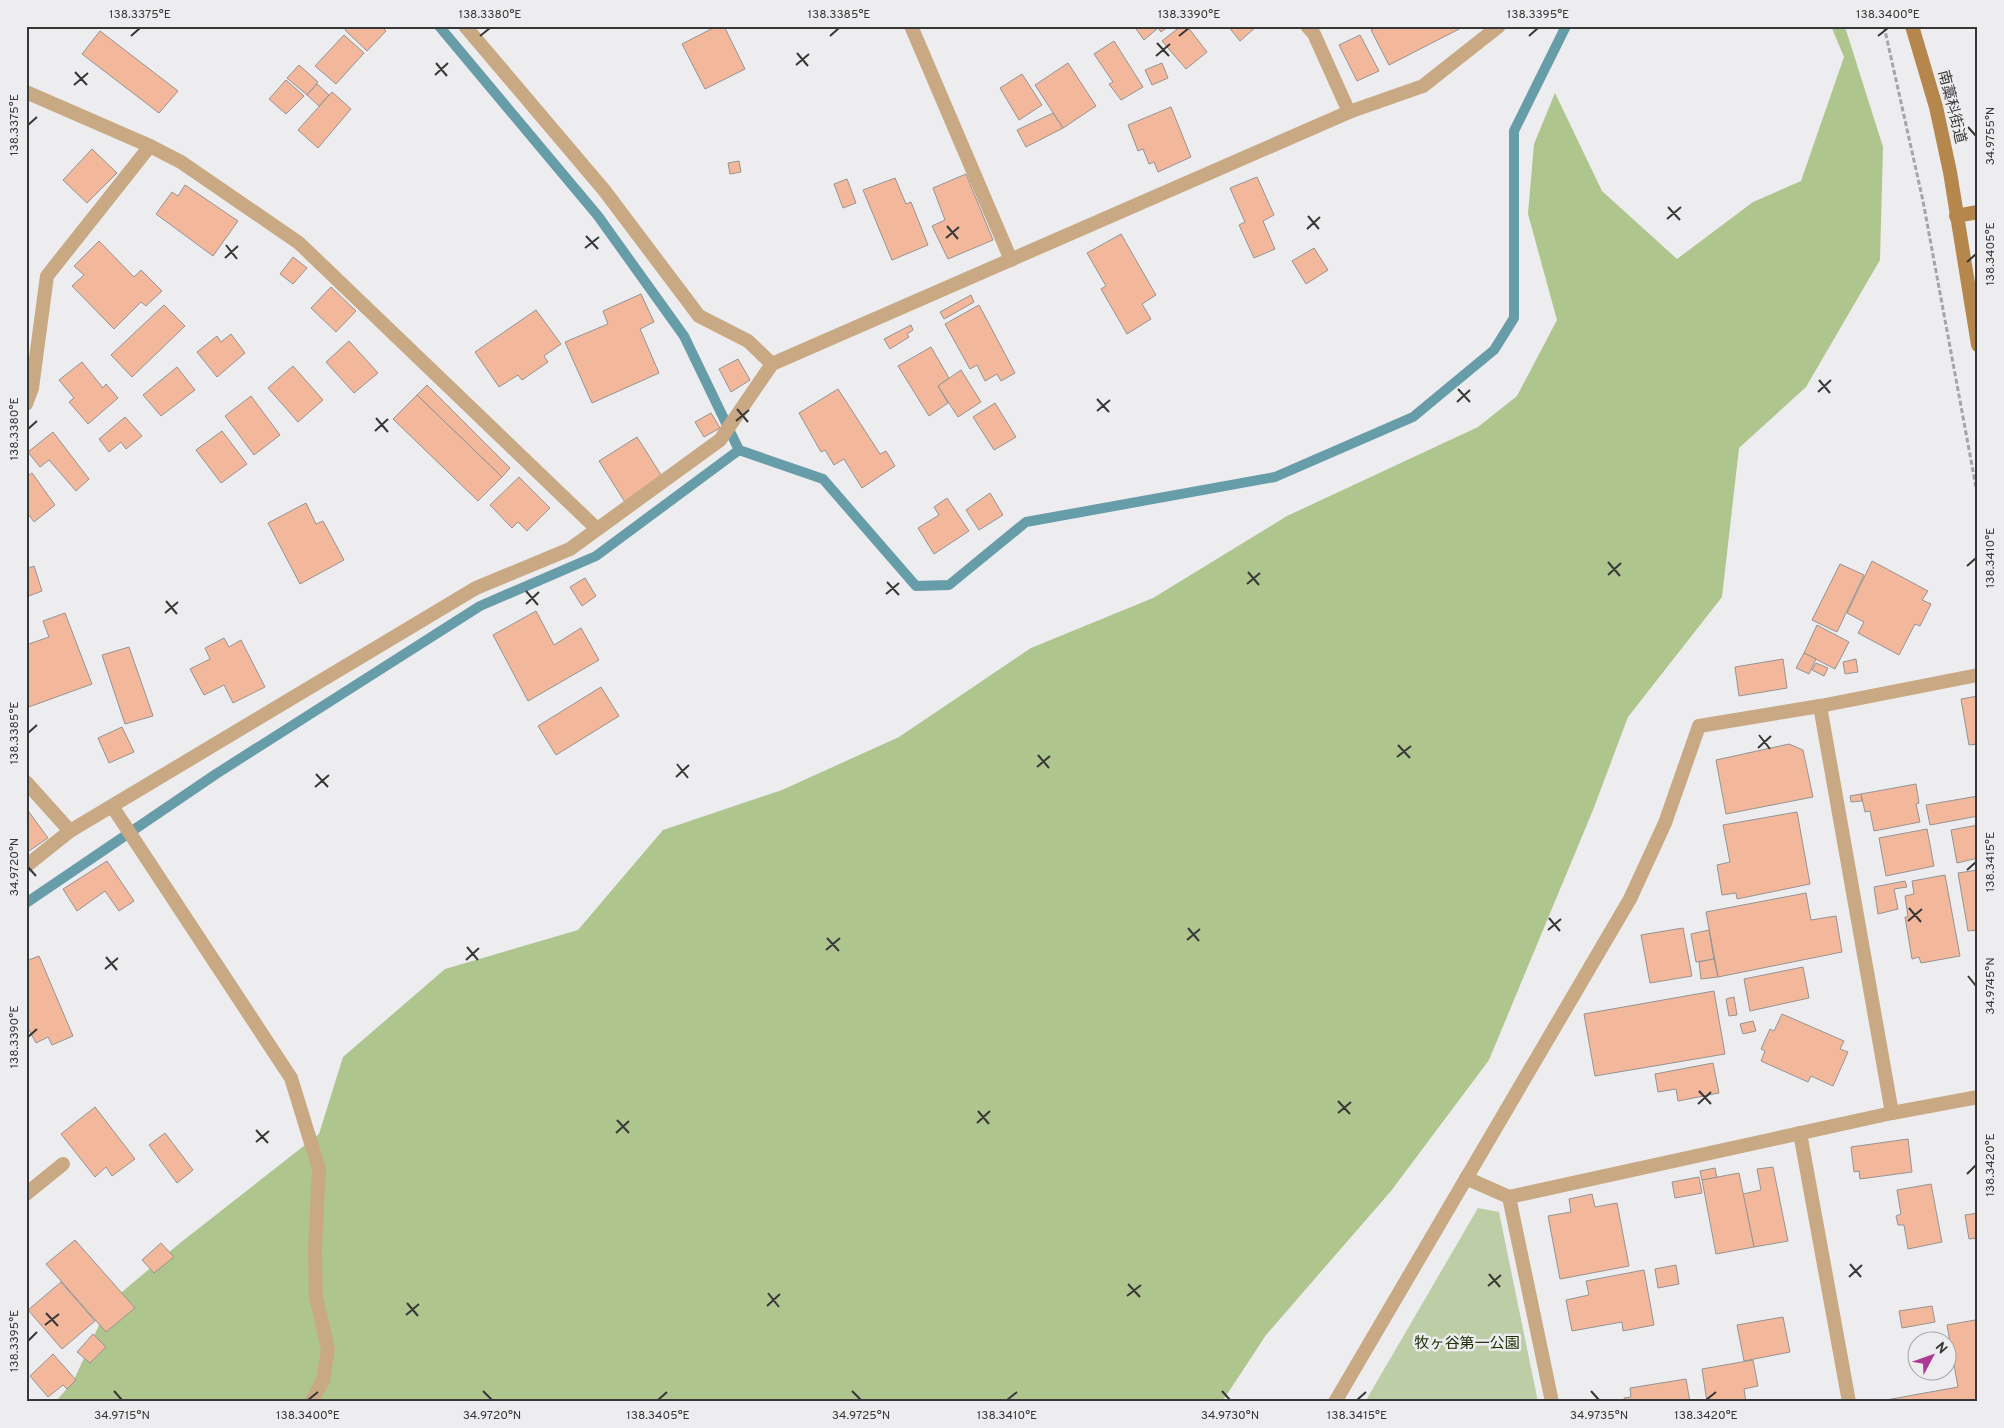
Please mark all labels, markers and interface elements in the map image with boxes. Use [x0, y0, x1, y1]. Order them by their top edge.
text: 138.3375°E [109, 7, 171, 23]
text: 138.3380°E [458, 7, 522, 23]
text: 138.3385°E [807, 7, 871, 23]
text: 138.3390°E [1158, 7, 1220, 23]
text: 138.3395°E [1507, 7, 1569, 23]
text: 138.3400°E [1856, 7, 1920, 23]
street label: 南藁科街道 [1933, 68, 1969, 146]
text: 138.3375°E [7, 94, 23, 156]
text: 34.9755°N [1983, 107, 1999, 165]
text: 138.3405°E [1983, 222, 1999, 286]
text: 138.3380°E [7, 397, 23, 461]
text: 138.3410°E [1983, 528, 1999, 588]
text: 138.3385°E [7, 701, 23, 765]
text: 138.3415°E [1983, 832, 1999, 892]
text: 34.9720°N [7, 838, 23, 896]
text: 34.9745°N [1983, 957, 1999, 1015]
text: 138.3390°E [7, 1006, 23, 1068]
text: 138.3420°E [1983, 1133, 1999, 1197]
text: 138.3395°E [7, 1310, 23, 1372]
north arrow [1906, 1330, 1956, 1380]
park label: 牧ヶ谷第一公園 [1414, 1334, 1520, 1354]
text: N [1931, 1339, 1950, 1358]
text: 34.9715°N [94, 1408, 150, 1424]
text: 138.3400°E [276, 1408, 340, 1424]
text: 34.9720°N [463, 1408, 521, 1424]
text: 138.3405°E [626, 1408, 690, 1424]
text: 34.9725°N [832, 1408, 890, 1424]
text: 138.3410°E [977, 1408, 1037, 1424]
text: 34.9730°N [1201, 1408, 1259, 1424]
text: 138.3415°E [1327, 1408, 1387, 1424]
text: 34.9735°N [1570, 1408, 1628, 1424]
text: 138.3420°E [1674, 1408, 1738, 1424]

